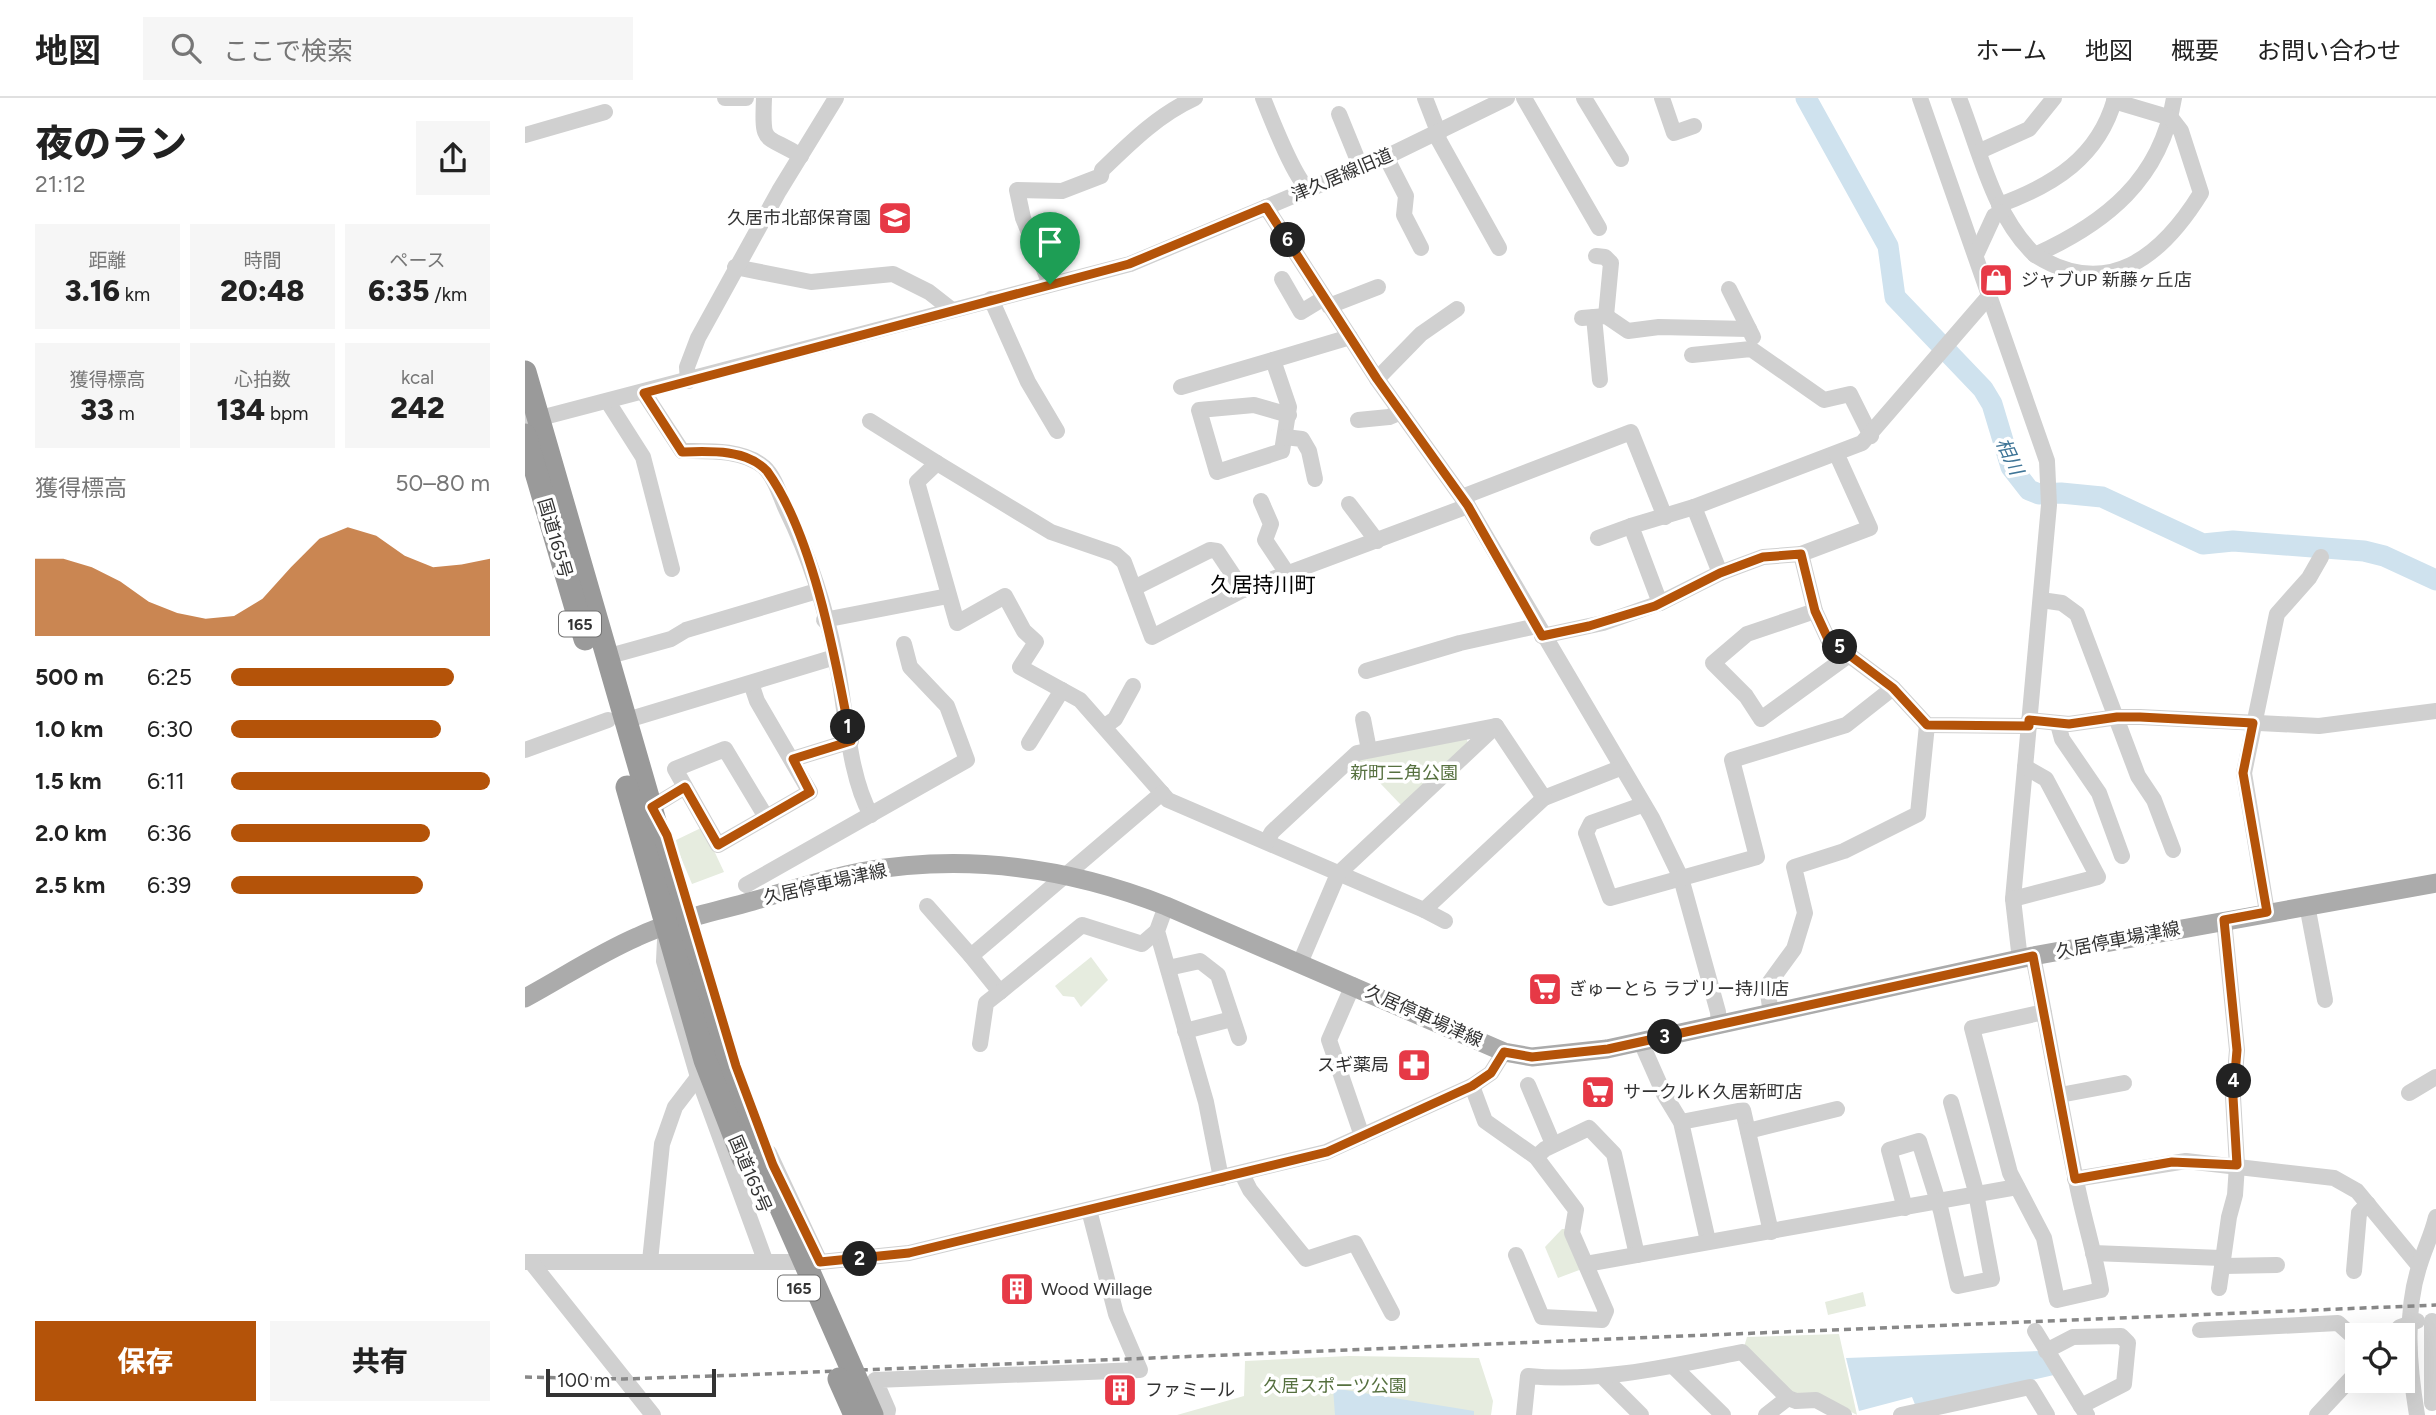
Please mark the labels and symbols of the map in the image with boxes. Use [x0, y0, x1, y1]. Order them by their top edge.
street label: 津久居線旧道 [1288, 144, 1396, 206]
school or university icon: 久居市北部保育園 [876, 199, 914, 237]
place label: 久居市北部保育園 [727, 207, 871, 229]
pin [1020, 212, 1080, 284]
pin: 6 [1271, 222, 1305, 258]
shop icon: ジャブUP 新藤ヶ丘店 [1977, 261, 2015, 299]
place label: ジャブUP 新藤ヶ丘店 [2021, 269, 2192, 291]
water label: 相川 [1991, 434, 2029, 480]
street label: 国道165号 [533, 496, 577, 580]
district label: 久居持川町 [1211, 572, 1316, 597]
road number: 165 [559, 611, 601, 636]
pin: 5 [1823, 630, 1857, 664]
pin: 1 [831, 710, 865, 744]
park label: 新町三角公園 [1350, 762, 1458, 784]
street label: 久居停車場津線 [761, 859, 889, 909]
street label: 久居停車場津線 [2054, 917, 2182, 963]
supermarket icon: ぎゅーとら ラブリー持川店 [1526, 970, 1564, 1008]
place label: ぎゅーとら ラブリー持川店 [1569, 978, 1789, 1000]
street label: 久居停車場津線 [1362, 980, 1486, 1052]
pin: 3 [1647, 1020, 1683, 1054]
pharmacy icon: スギ薬局 [1395, 1046, 1433, 1084]
place label: スギ薬局 [1317, 1054, 1389, 1076]
pin: 4 [2217, 1063, 2251, 1098]
supermarket icon: サークルＫ久居新町店 [1579, 1073, 1617, 1111]
place label: サークルＫ久居新町店 [1623, 1081, 1802, 1103]
street label: 国道165号 [724, 1132, 776, 1216]
pin: 2 [843, 1242, 877, 1276]
building icon: Wood Willage [998, 1270, 1036, 1308]
road number: 165 [778, 1276, 820, 1300]
place label: Wood Willage [1041, 1278, 1153, 1300]
scale bar [546, 1366, 716, 1398]
building icon: ファミール [1101, 1371, 1139, 1409]
park label: 久居スポーツ公園 [1263, 1375, 1407, 1397]
place label: ファミール [1145, 1379, 1235, 1401]

